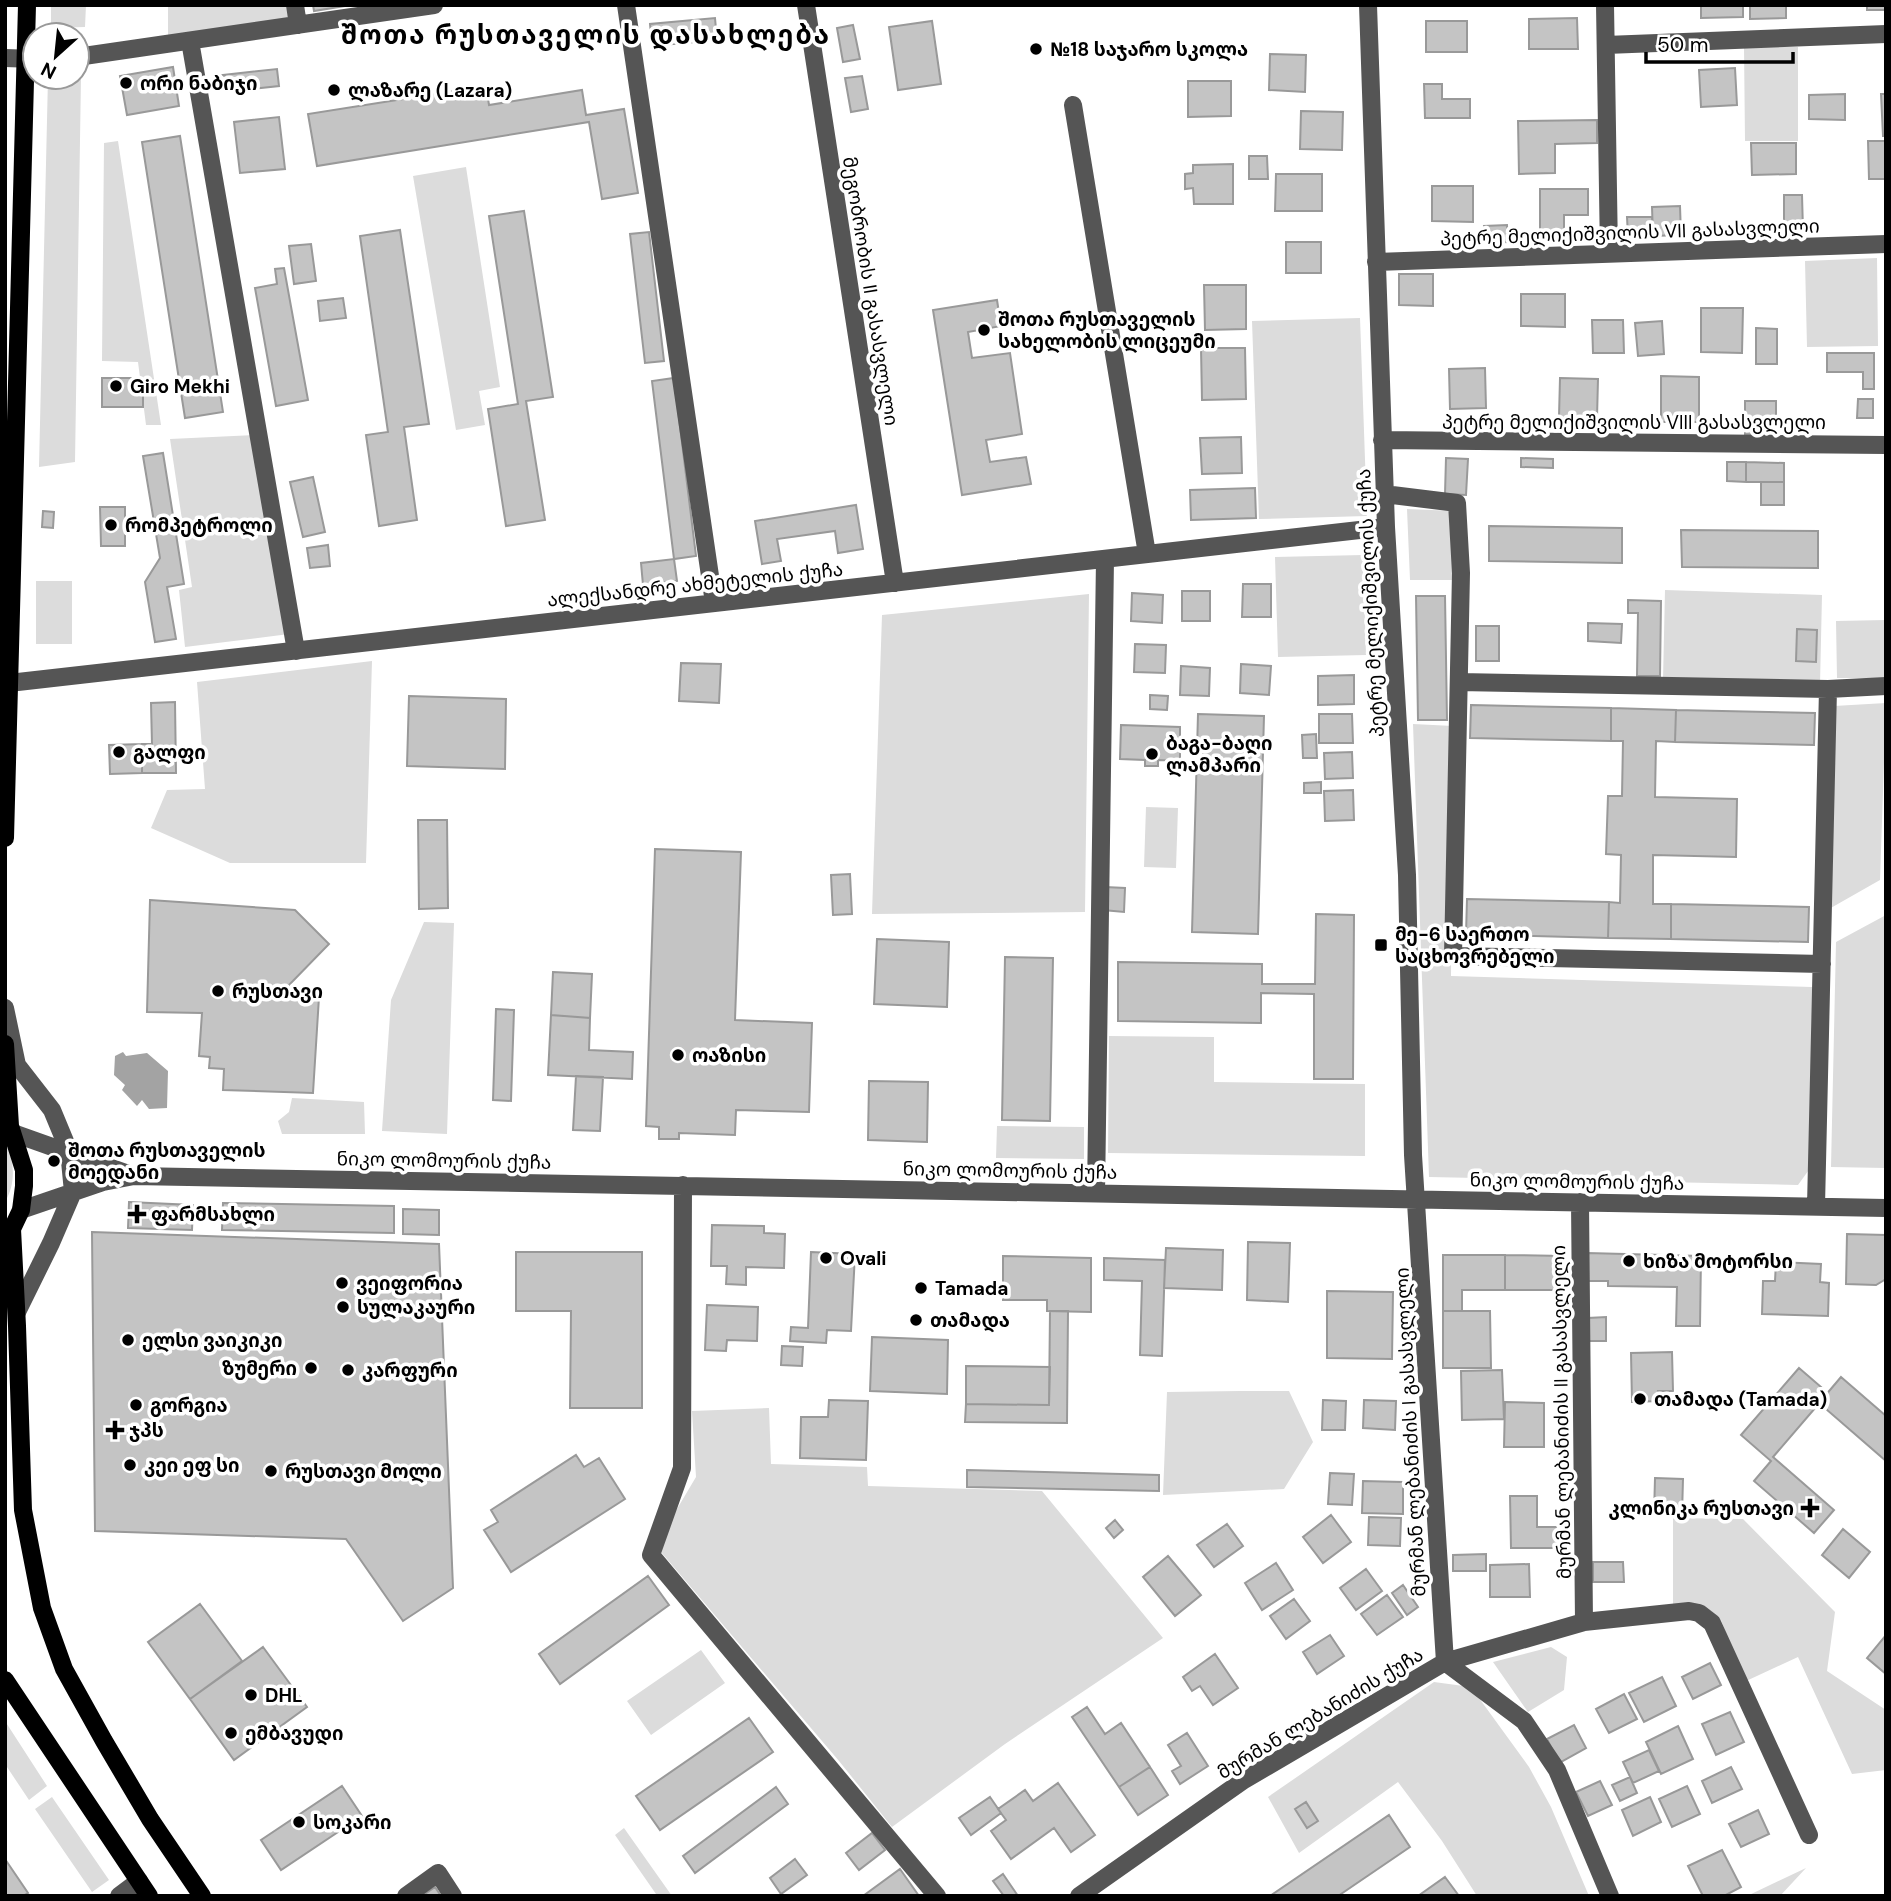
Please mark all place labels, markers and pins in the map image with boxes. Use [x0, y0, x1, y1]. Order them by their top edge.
place label: №18 საჯარო სკოლა [1050, 37, 1248, 62]
marker: №18 საჯარო სკოლა [1028, 41, 1044, 57]
place label: ორი ნაბიჯი [140, 71, 257, 96]
marker: ორი ნაბიჯი [118, 75, 134, 91]
place label: ლაზარე (Lazara) [348, 78, 512, 103]
marker: ლაზარე (Lazara) [326, 82, 342, 98]
place label: შოთა რუსთაველის სახელობის ლიცეუმი [998, 307, 1216, 354]
marker: შოთა რუსთაველის სახელობის ლიცეუმი [976, 322, 992, 338]
place label: Giro Mekhi [130, 374, 230, 399]
marker: Giro Mekhi [108, 378, 124, 394]
place label: რომპეტროლი [125, 513, 273, 538]
marker: რომპეტროლი [103, 517, 119, 533]
place label: ბაგა-ბაღი ლამპარი [1166, 731, 1273, 778]
place label: გალფი [133, 740, 206, 765]
marker: გალფი [111, 744, 127, 760]
marker: ბაგა-ბაღი ლამპარი [1144, 746, 1160, 762]
place label: მე-6 საერთო საცხოვრებელი [1395, 922, 1554, 969]
marker: მე-6 საერთო საცხოვრებელი [1373, 937, 1389, 953]
place label: რუსთავი [232, 979, 323, 1004]
marker: რუსთავი [210, 983, 226, 999]
place label: ოაზისი [692, 1043, 766, 1068]
marker: ოაზისი [670, 1047, 686, 1063]
place label: შოთა რუსთაველის მოედანი [68, 1138, 265, 1185]
marker: შოთა რუსთაველის მოედანი [46, 1153, 62, 1169]
place label: ფარმსახლი [151, 1202, 275, 1227]
marker: ფარმსახლი [129, 1206, 145, 1222]
place label: Ovali [840, 1246, 886, 1271]
place label: ხიზა მოტორსი [1643, 1249, 1793, 1274]
marker: Ovali [818, 1250, 834, 1266]
marker: ხიზა მოტორსი [1621, 1253, 1637, 1269]
place label: ვეიფორია [356, 1271, 463, 1296]
marker: ვეიფორია [334, 1275, 350, 1291]
place label: Tamada [935, 1276, 1008, 1301]
marker: Tamada [913, 1280, 929, 1296]
place label: სულაკაური [357, 1295, 475, 1320]
marker: სულაკაური [335, 1299, 351, 1315]
place label: თამადა [930, 1308, 1010, 1333]
marker: თამადა [908, 1312, 924, 1328]
place label: ელსი ვაიკიკი [142, 1328, 283, 1353]
marker: ელსი ვაიკიკი [120, 1332, 136, 1348]
place label: ზუმერი [222, 1356, 297, 1381]
place label: კარფური [362, 1358, 458, 1383]
marker: ზუმერი [303, 1360, 319, 1376]
marker: კარფური [340, 1362, 356, 1378]
place label: თამადა (Tamada) [1654, 1387, 1827, 1412]
marker: თამადა (Tamada) [1632, 1391, 1648, 1407]
place label: გორგია [150, 1393, 228, 1418]
marker: გორგია [128, 1397, 144, 1413]
place label: ჯპს [129, 1418, 164, 1443]
marker: ჯპს [107, 1422, 123, 1438]
place label: კეი ეფ სი [144, 1453, 239, 1478]
marker: კეი ეფ სი [122, 1457, 138, 1473]
place label: რუსთავი მოლი [285, 1459, 442, 1484]
marker: რუსთავი მოლი [263, 1463, 279, 1479]
place label: კლინიკა რუსთავი [1609, 1496, 1794, 1521]
marker: კლინიკა რუსთავი [1800, 1498, 1820, 1518]
place label: DHL [265, 1683, 303, 1708]
marker: DHL [243, 1687, 259, 1703]
place label: ემბავუდი [245, 1721, 343, 1746]
marker: ემბავუდი [223, 1725, 239, 1741]
place label: სოკარი [313, 1810, 391, 1835]
marker: სოკარი [291, 1814, 307, 1830]

